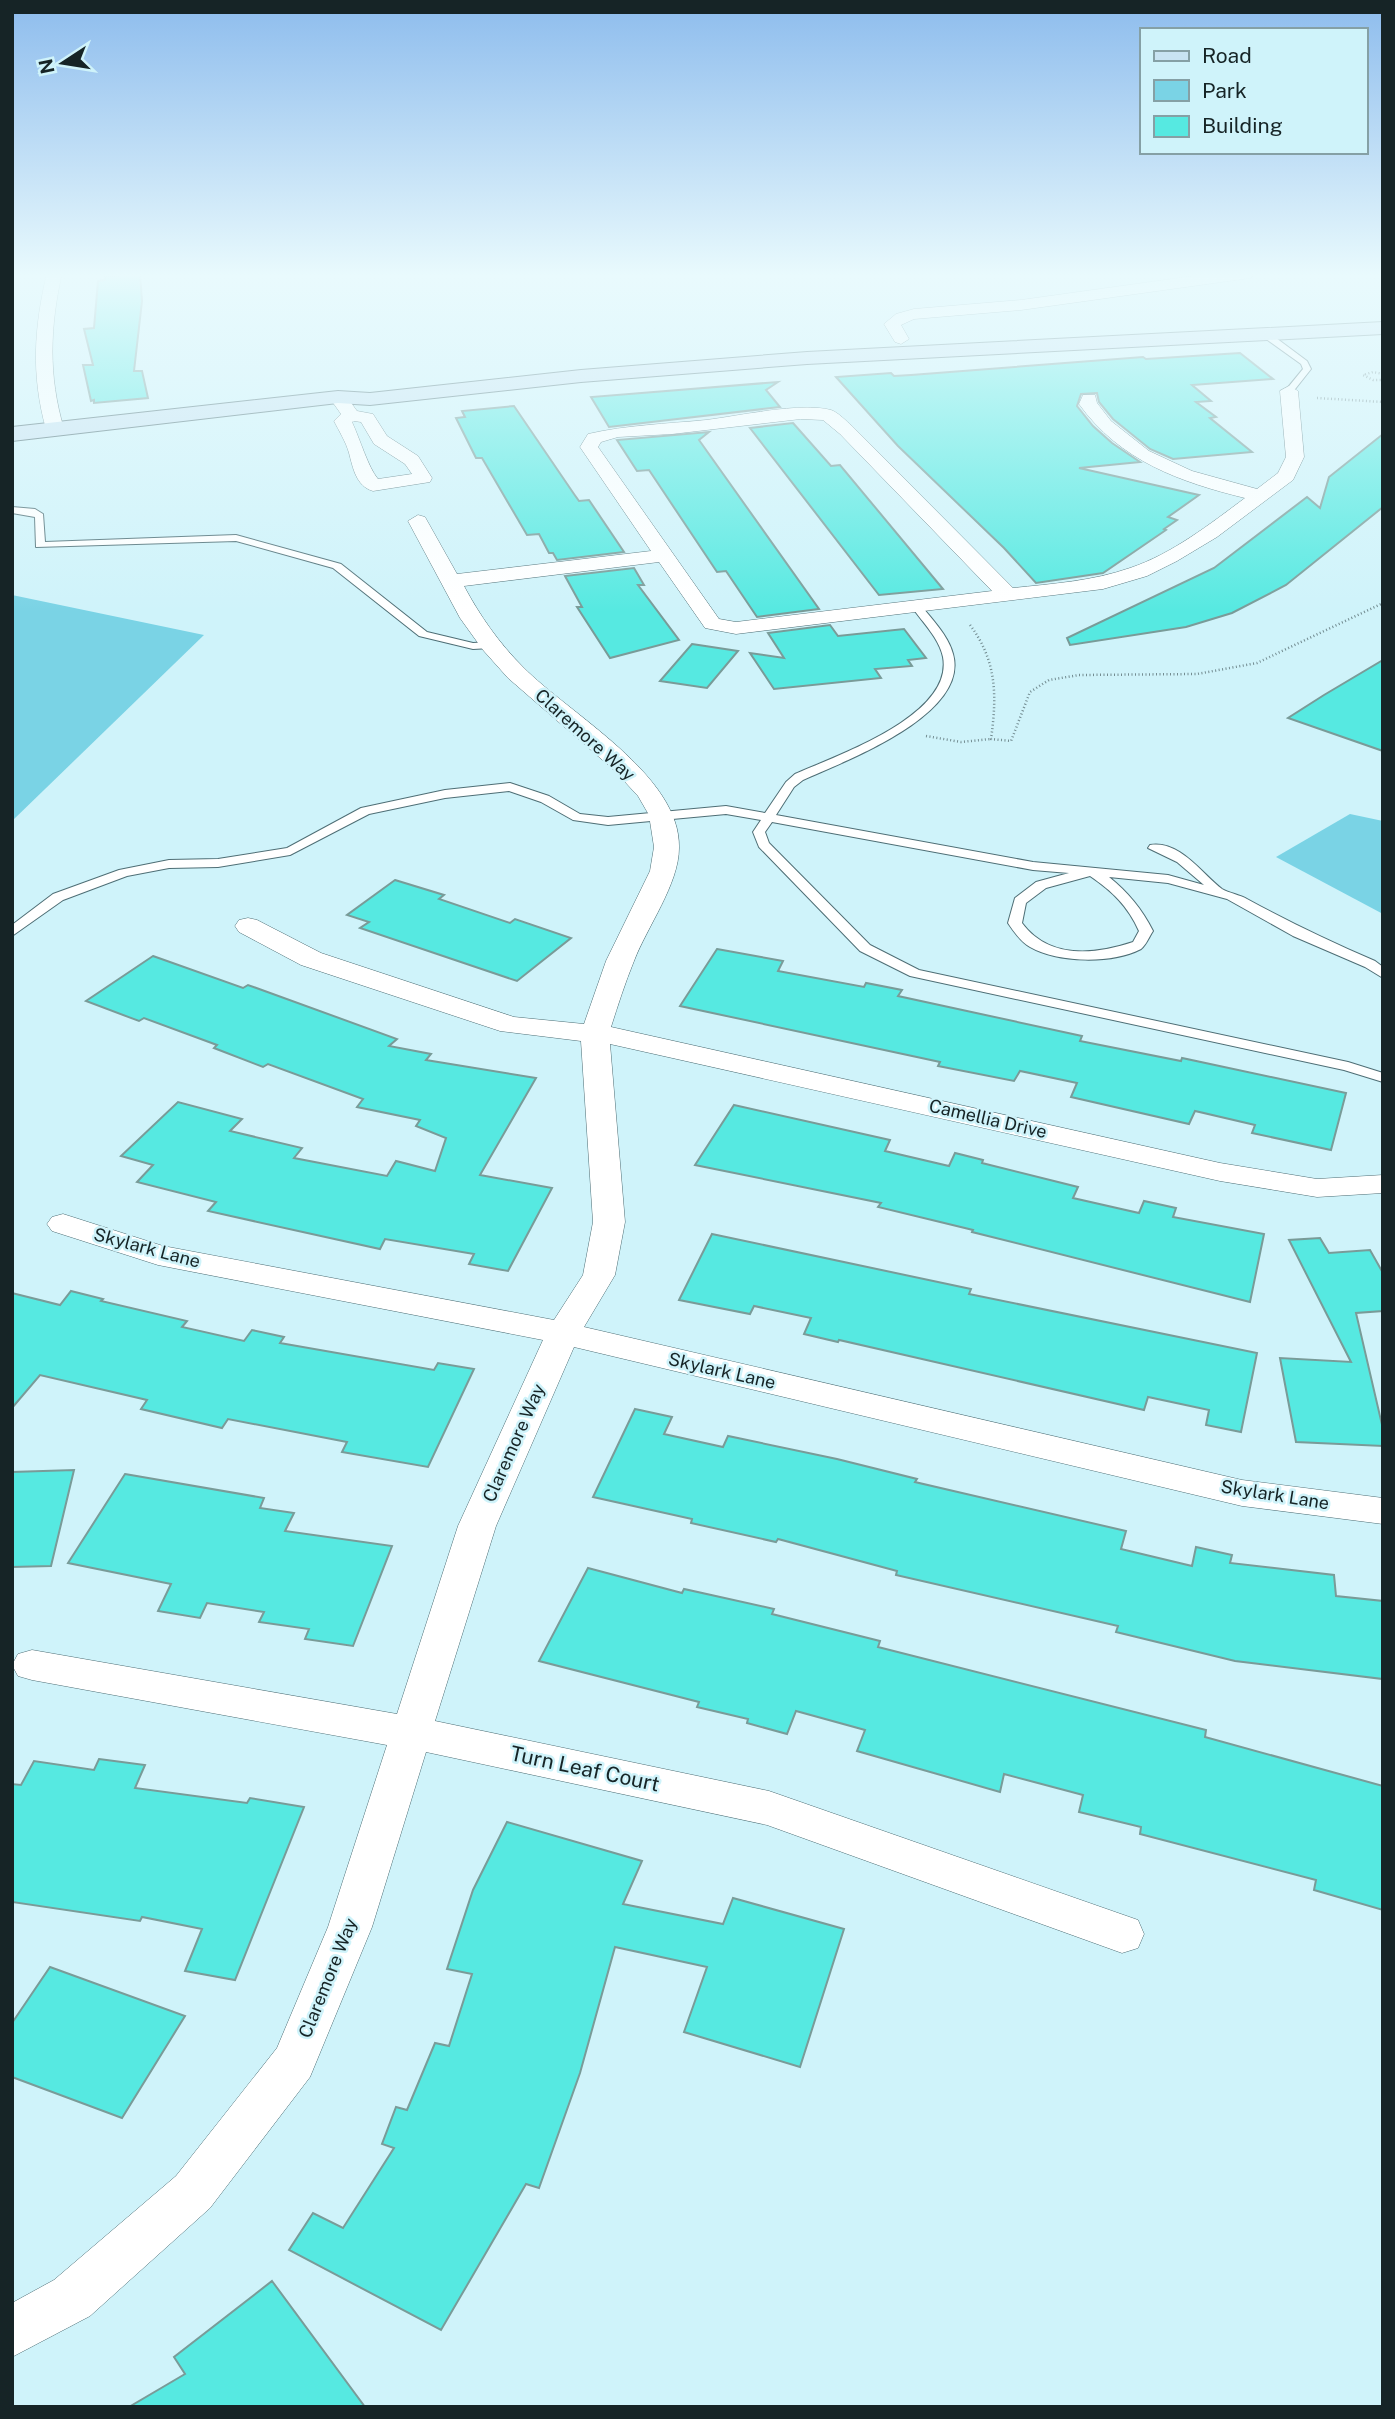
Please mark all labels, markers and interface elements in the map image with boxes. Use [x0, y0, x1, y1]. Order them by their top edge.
north arrow [28, 28, 98, 98]
legend [1140, 28, 1367, 154]
text: Road [1202, 43, 1252, 68]
text: N [34, 57, 59, 76]
text: Park [1202, 78, 1247, 103]
text: Building [1202, 113, 1283, 138]
street label: Claremore Way [531, 684, 640, 785]
street label: Camellia Drive [927, 1095, 1049, 1142]
street label: Skylark Lane [92, 1223, 203, 1272]
street label: Skylark Lane [666, 1348, 778, 1393]
street label: Claremore Way [478, 1380, 549, 1505]
street label: Skylark Lane [1219, 1476, 1331, 1513]
street label: Turn Leaf Court [508, 1740, 662, 1797]
street label: Claremore Way [294, 1915, 361, 2041]

